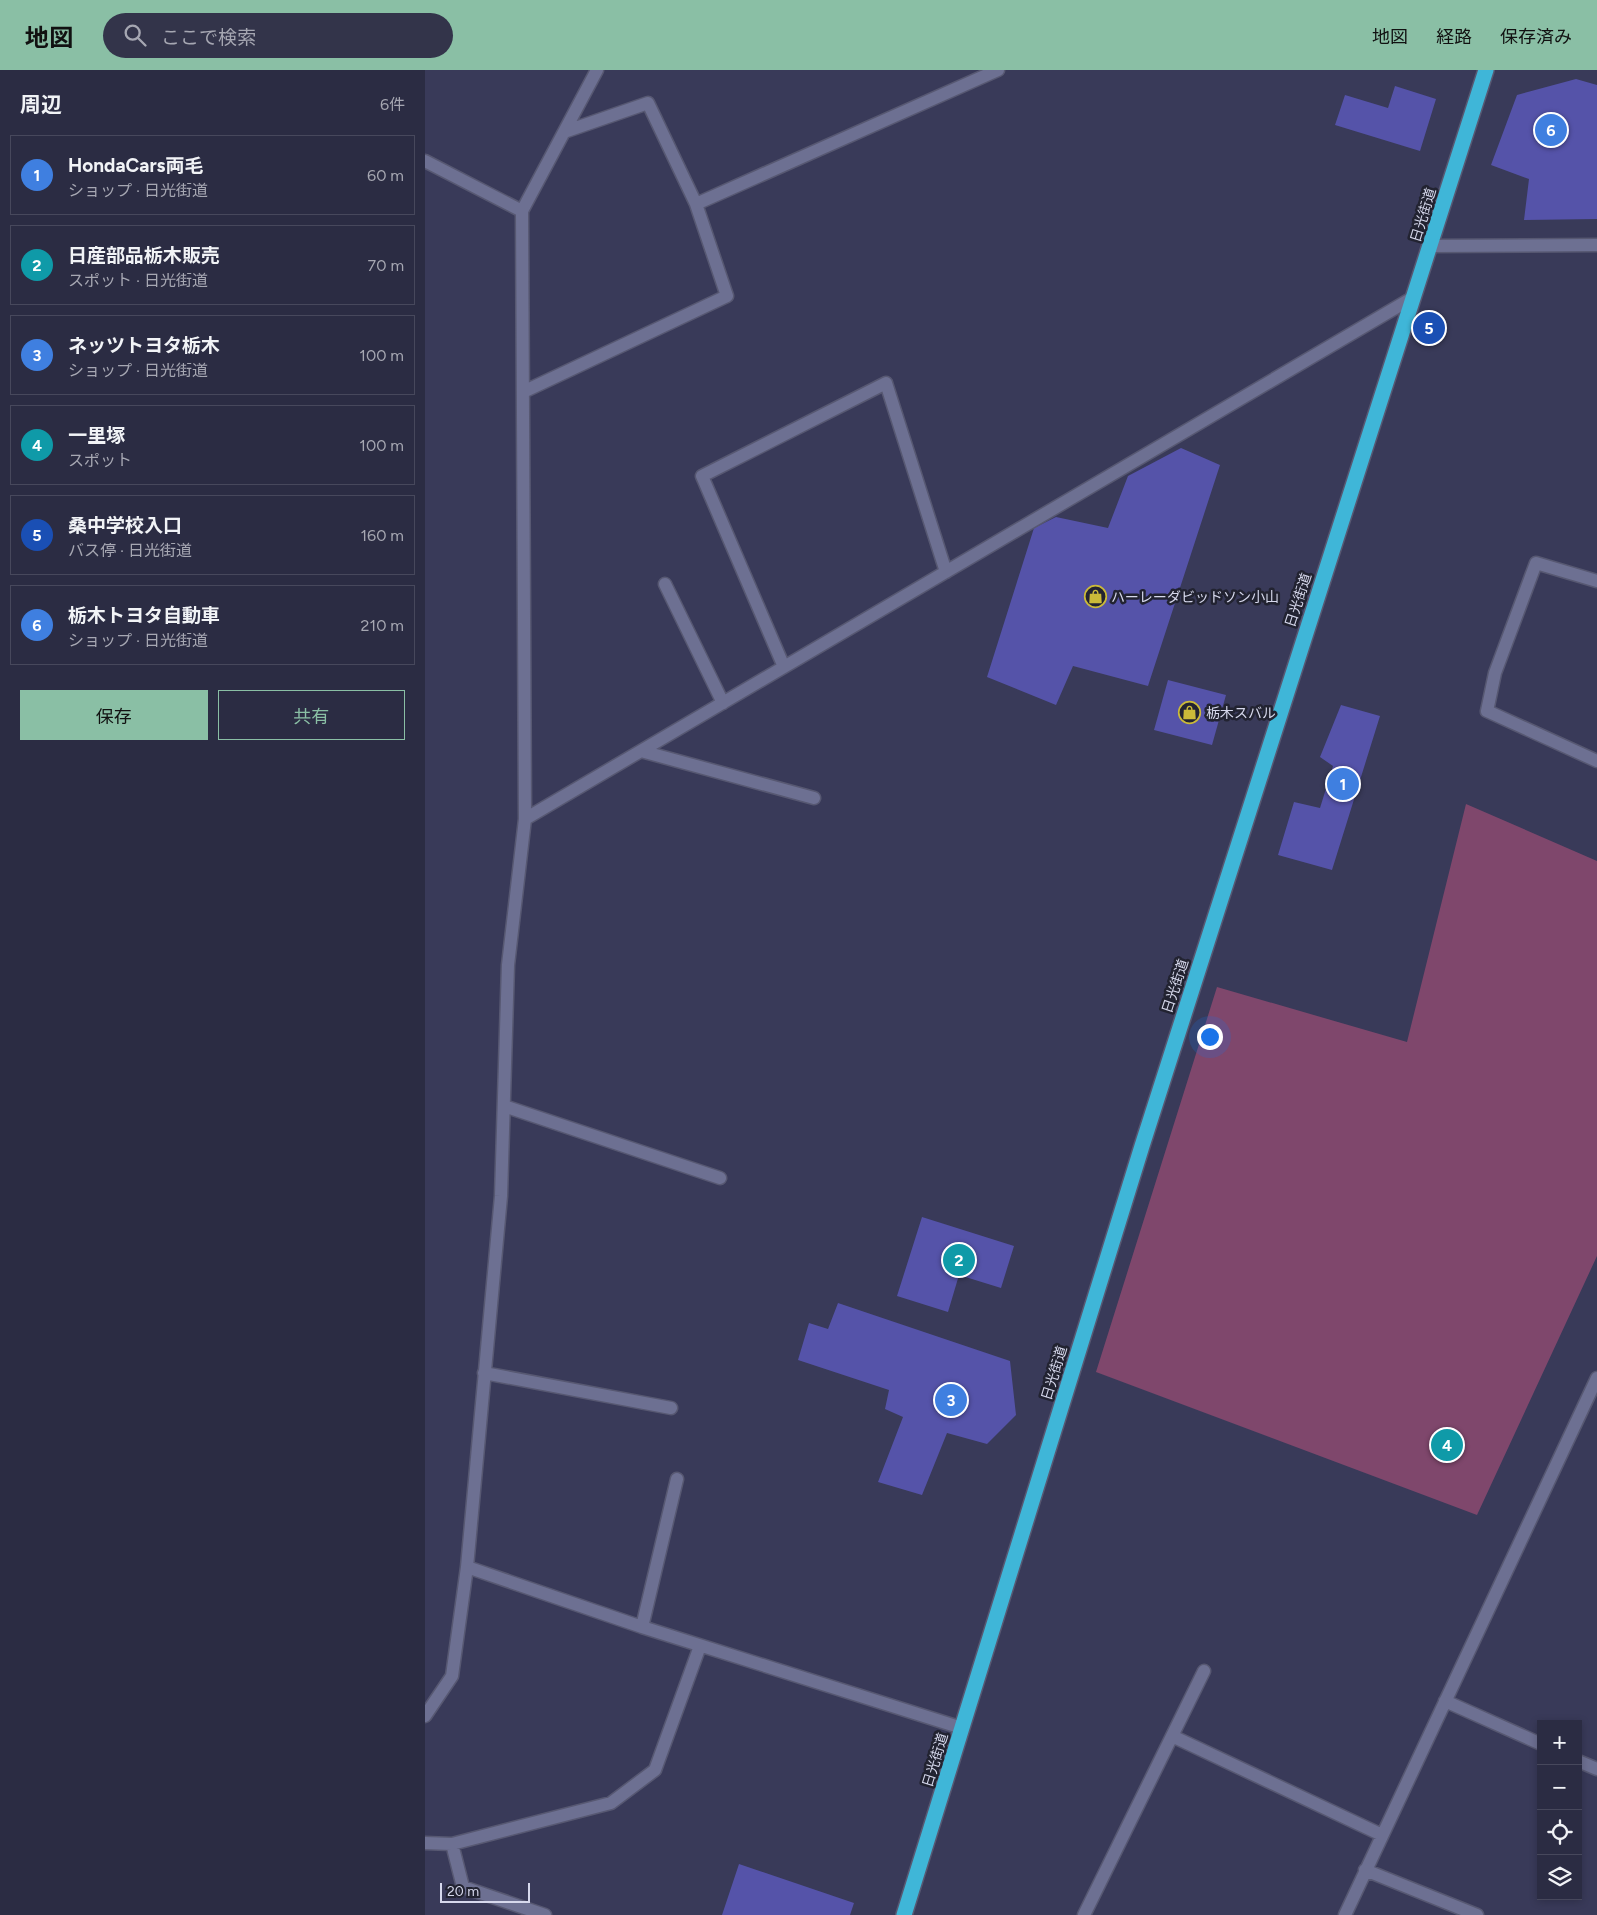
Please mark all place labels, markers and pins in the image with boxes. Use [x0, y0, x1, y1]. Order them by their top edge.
pin: 6 [1535, 111, 1567, 149]
pin: 5 [1413, 309, 1445, 347]
shop icon: ハーレーダビッドソン小山 [1083, 585, 1107, 609]
place label: ハーレーダビッドソン小山 [1111, 589, 1279, 606]
shop icon: 栃木スバル [1178, 701, 1202, 725]
place label: 栃木スバル [1206, 705, 1276, 722]
pin: 1 [1327, 765, 1359, 803]
pin: 2 [943, 1241, 975, 1279]
pin: 3 [935, 1381, 967, 1419]
pin: 4 [1431, 1426, 1463, 1464]

